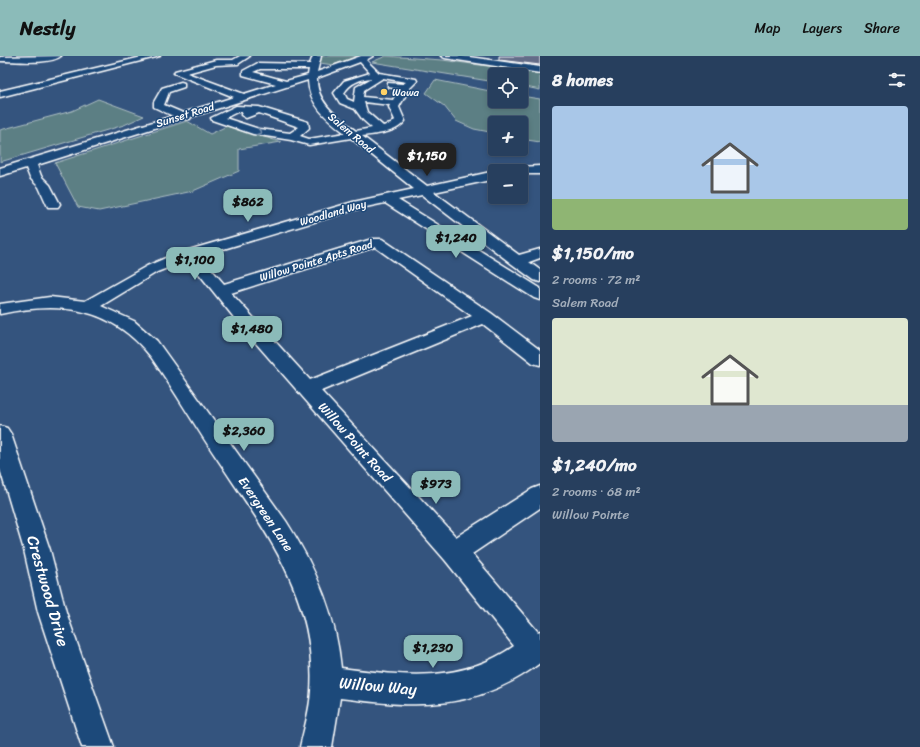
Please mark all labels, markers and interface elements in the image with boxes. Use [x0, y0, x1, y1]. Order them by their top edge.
text: Nestly [20, 12, 75, 45]
text: Map [755, 16, 780, 41]
text: Layers [802, 16, 842, 41]
text: Share [864, 16, 900, 41]
text: 8 homes [552, 65, 613, 95]
map controls [488, 68, 528, 204]
button: locate [488, 68, 528, 108]
icon: filters [886, 69, 908, 91]
place label: Wawa [392, 83, 420, 102]
marker: Wawa [379, 87, 389, 97]
street label: Sunset Road [153, 97, 218, 133]
street label: Salem Road [323, 108, 379, 159]
button: + [488, 116, 528, 156]
one-way arrow [256, 128, 263, 136]
icon: home [694, 132, 766, 204]
pin: $1,150 [394, 143, 460, 177]
text: $1,150 [407, 144, 447, 167]
button: − [488, 164, 528, 204]
pin: $862 [224, 189, 272, 223]
text: $862 [232, 190, 264, 213]
street label: Woodland Way [297, 194, 369, 232]
pin: $1,240 [423, 225, 489, 259]
text: $1,240 [435, 226, 477, 249]
street label: Willow Pointe Apts Road [257, 234, 376, 287]
text: $1,150/mo [552, 238, 634, 268]
pin: $1,100 [162, 247, 228, 281]
text: $1,100 [175, 248, 215, 271]
text: 2 rooms · 72 m² [552, 268, 640, 291]
text: Salem Road [552, 291, 618, 314]
pin: $1,480 [219, 316, 285, 350]
text: $1,480 [231, 317, 273, 340]
icon: home [694, 344, 766, 416]
street label: Willow Point Road [312, 396, 398, 488]
pin: $2,360 [211, 418, 277, 452]
text: $2,360 [223, 419, 265, 442]
text: $1,240/mo [552, 450, 637, 480]
pin: $973 [412, 471, 460, 505]
street label: Evergreen Lane [232, 472, 300, 557]
text: $973 [420, 472, 452, 495]
text: 2 rooms · 68 m² [552, 480, 641, 503]
text: Willow Pointe [552, 503, 629, 526]
street label: Crestwood Drive [18, 532, 78, 650]
pin: $1,230 [400, 635, 466, 669]
text: $1,230 [413, 636, 453, 659]
street label: Willow Way [338, 668, 419, 704]

